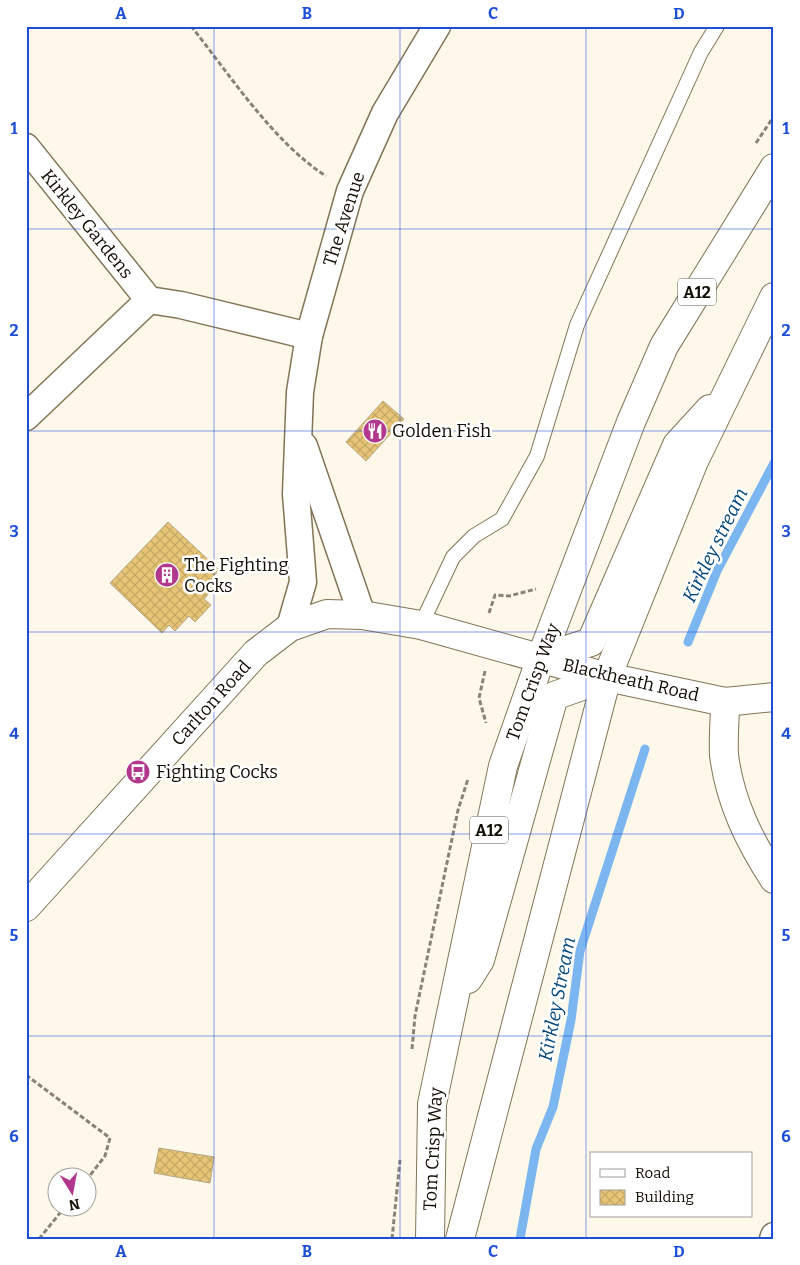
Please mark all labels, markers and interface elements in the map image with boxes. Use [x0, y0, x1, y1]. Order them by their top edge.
text: A [115, 4, 127, 23]
text: B [302, 4, 312, 23]
text: C [488, 4, 498, 23]
text: D [673, 4, 685, 23]
text: 1 [11, 119, 18, 138]
text: 1 [783, 119, 790, 138]
street label: Kirkley Gardens [36, 165, 138, 283]
street label: The Avenue [318, 169, 370, 269]
road number: A12 [678, 278, 716, 306]
text: 2 [9, 321, 19, 340]
text: 2 [781, 321, 791, 340]
restaurant icon: Golden Fish [362, 418, 388, 444]
place label: Golden Fish [392, 420, 491, 442]
water label: Kirkley stream [677, 484, 753, 606]
text: 3 [9, 522, 19, 541]
text: 3 [781, 522, 791, 541]
place label: The Fighting Cocks [184, 554, 289, 597]
building icon: The Fighting Cocks [154, 562, 180, 588]
street label: Tom Crisp Way [502, 620, 565, 744]
street label: Blackheath Road [561, 654, 702, 706]
street label: Carlton Road [167, 655, 255, 750]
text: 4 [9, 724, 19, 743]
text: 4 [781, 724, 791, 743]
bus stop icon: Fighting Cocks [125, 759, 151, 785]
place label: Fighting Cocks [156, 761, 278, 783]
road number: A12 [470, 816, 508, 844]
text: 5 [10, 926, 19, 945]
text: 5 [782, 926, 791, 945]
water label: Kirkley Stream [534, 935, 580, 1063]
street label: Tom Crisp Way [419, 1086, 447, 1211]
text: 6 [9, 1127, 19, 1146]
text: 6 [781, 1127, 791, 1146]
legend [590, 1152, 752, 1218]
text: Road [635, 1164, 670, 1182]
north arrow [48, 1168, 98, 1218]
text: Building [635, 1188, 694, 1206]
text: N [67, 1195, 81, 1214]
text: A [115, 1242, 127, 1261]
text: B [302, 1242, 312, 1261]
text: C [488, 1242, 498, 1261]
text: D [673, 1242, 685, 1261]

